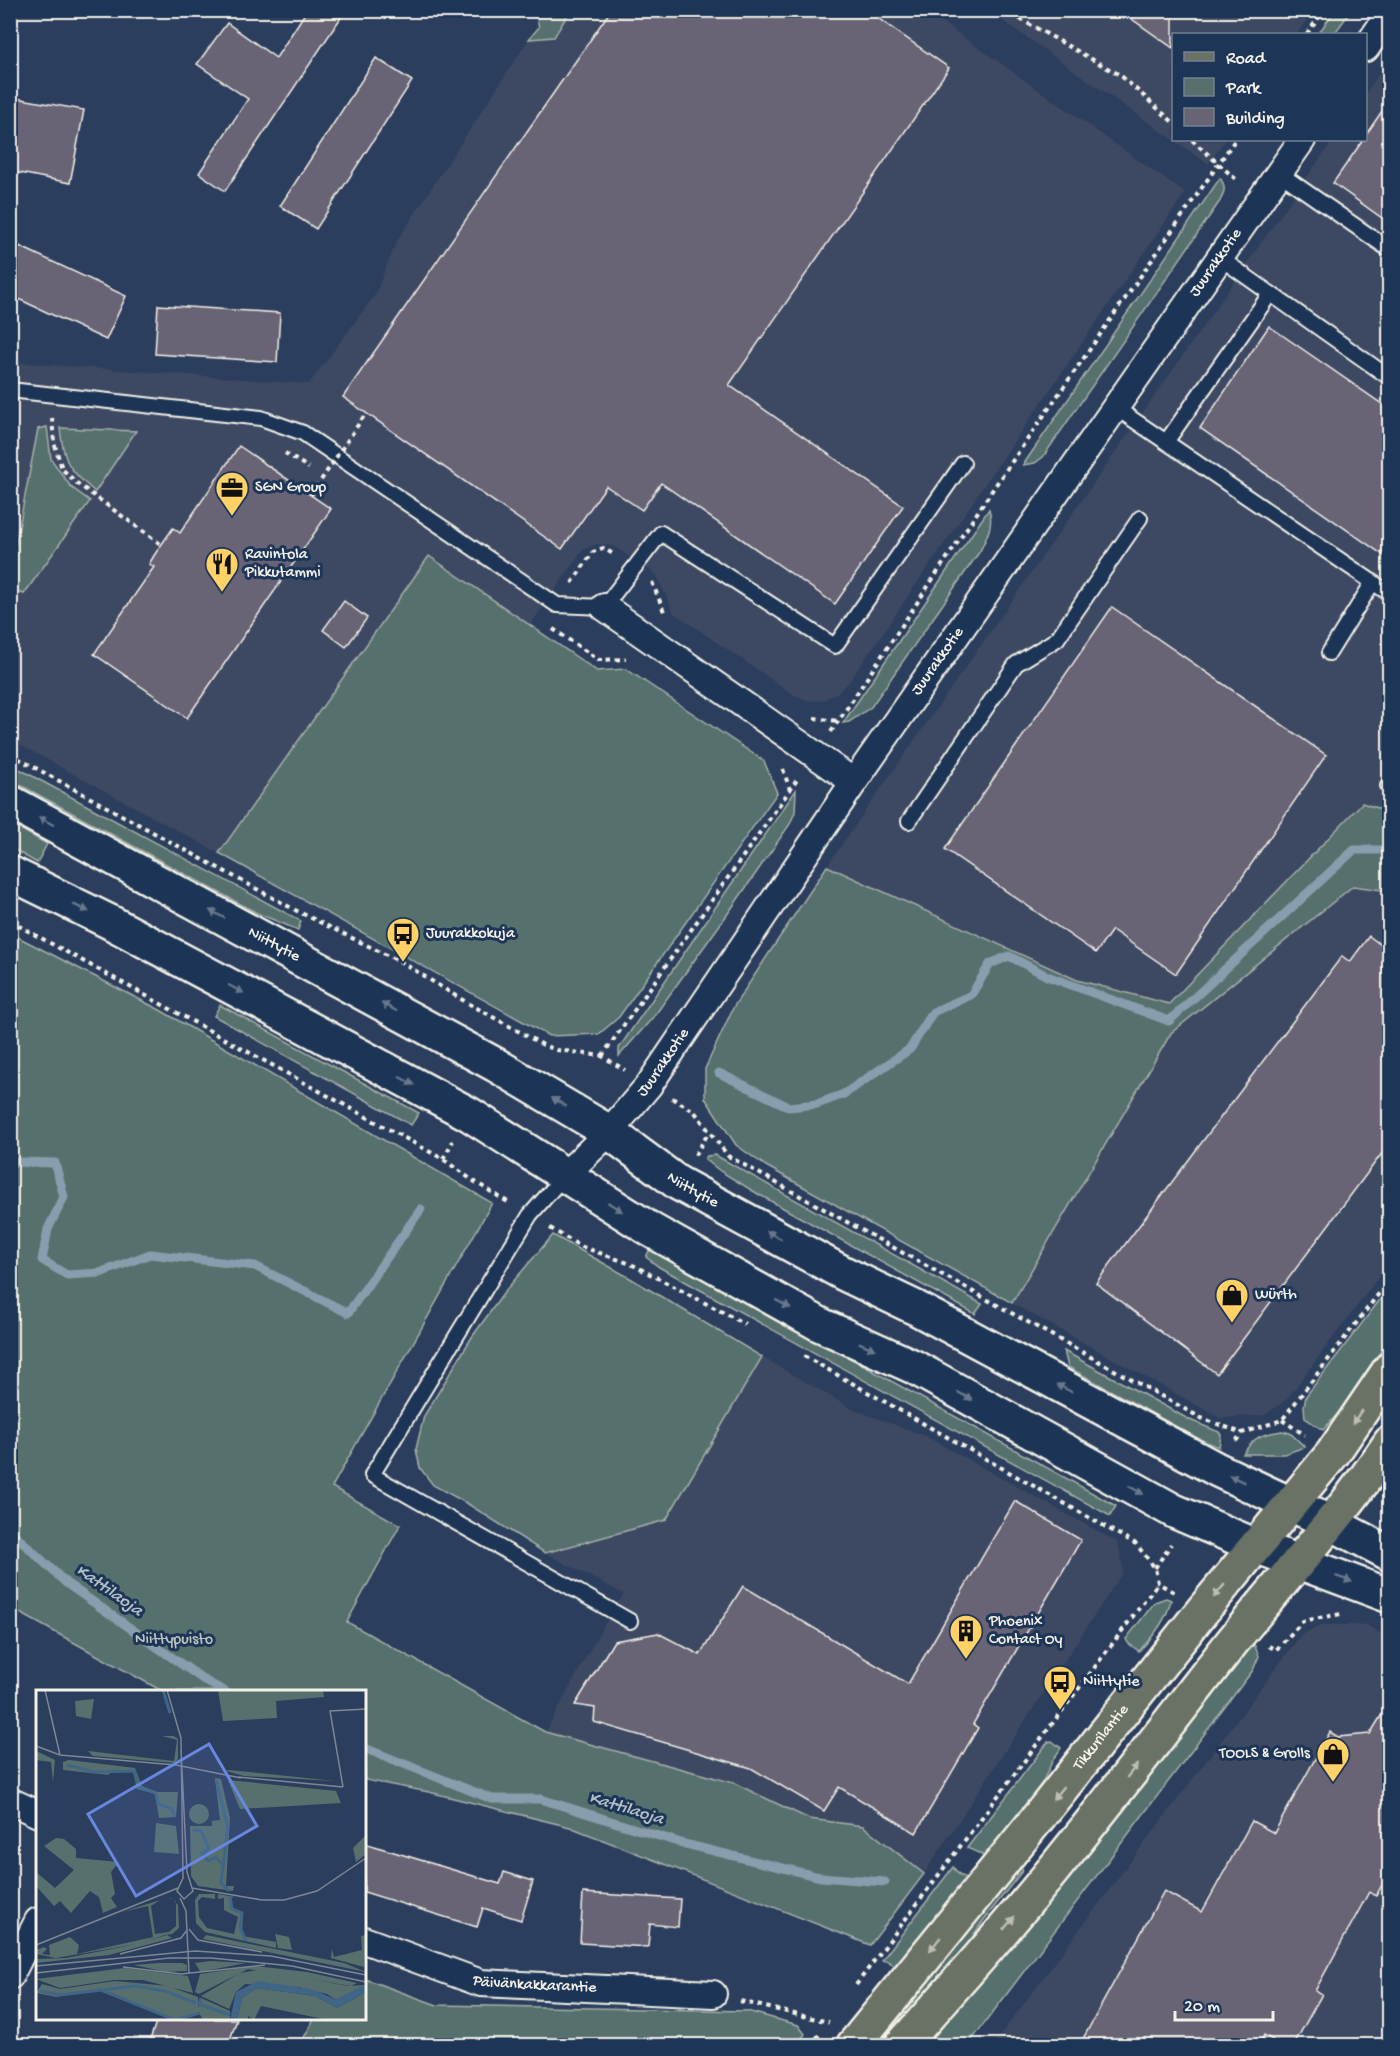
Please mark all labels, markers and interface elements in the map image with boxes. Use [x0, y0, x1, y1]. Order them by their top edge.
legend [1172, 33, 1367, 141]
text: Road [1226, 49, 1267, 70]
text: Park [1225, 79, 1262, 100]
text: Building [1225, 109, 1285, 130]
street label: Juurakkotie [1186, 225, 1247, 301]
office icon: SGN Group [214, 470, 250, 517]
place label: SGN Group [255, 479, 326, 498]
restaurant icon: Ravintola Pikkutammi [204, 546, 240, 593]
place label: Ravintola Pikkutammi [244, 546, 321, 583]
street label: Juurakkotie [908, 623, 969, 699]
one-way arrow [37, 816, 54, 826]
one-way arrow [73, 904, 90, 913]
one-way arrow [208, 909, 225, 919]
bus stop icon: Juurakkokuja [385, 916, 421, 963]
street label: Niittytie [244, 923, 304, 967]
place label: Juurakkokuja [426, 925, 516, 944]
one-way arrow [227, 984, 244, 994]
one-way arrow [380, 1002, 397, 1012]
street label: Juurakkotie [634, 1024, 694, 1101]
one-way arrow [399, 1076, 416, 1086]
one-way arrow [550, 1097, 567, 1107]
street label: Niittytie [663, 1168, 722, 1213]
one-way arrow [606, 1201, 623, 1212]
one-way arrow [765, 1230, 782, 1240]
shop icon: Würth [1214, 1277, 1250, 1324]
place label: Würth [1255, 1286, 1297, 1305]
one-way arrow [775, 1299, 791, 1310]
one-way arrow [859, 1342, 876, 1351]
one-way arrow [1056, 1383, 1073, 1393]
one-way arrow [957, 1391, 974, 1401]
one-way arrow [1351, 1409, 1363, 1425]
one-way arrow [1227, 1474, 1245, 1484]
one-way arrow [1127, 1485, 1144, 1495]
water label: Kattilaoja [71, 1560, 147, 1622]
one-way arrow [1335, 1574, 1353, 1584]
one-way arrow [1212, 1583, 1225, 1599]
building icon: Phoenix Contact Oy [948, 1613, 984, 1660]
place label: Phoenix Contact Oy [988, 1613, 1062, 1650]
park label: Niittypuisto [135, 1631, 213, 1650]
bus stop icon: Niittytie [1042, 1664, 1078, 1711]
place label: Niittytie [1083, 1673, 1140, 1692]
inset map [36, 1690, 366, 2020]
street label: Tikkurilantie [1069, 1700, 1134, 1775]
shop icon: TOOLS & Grolls [1315, 1736, 1351, 1783]
place label: TOOLS & Grolls [1218, 1745, 1311, 1764]
one-way arrow [1125, 1763, 1138, 1779]
one-way arrow [1051, 1785, 1064, 1801]
water label: Kattilaoja [586, 1788, 667, 1831]
one-way arrow [1002, 1915, 1015, 1930]
one-way arrow [928, 1936, 941, 1952]
street label: Päivänkakkarantie [468, 1971, 598, 1998]
scale bar [1175, 1984, 1272, 2022]
text: 20 m [1184, 1997, 1220, 2018]

